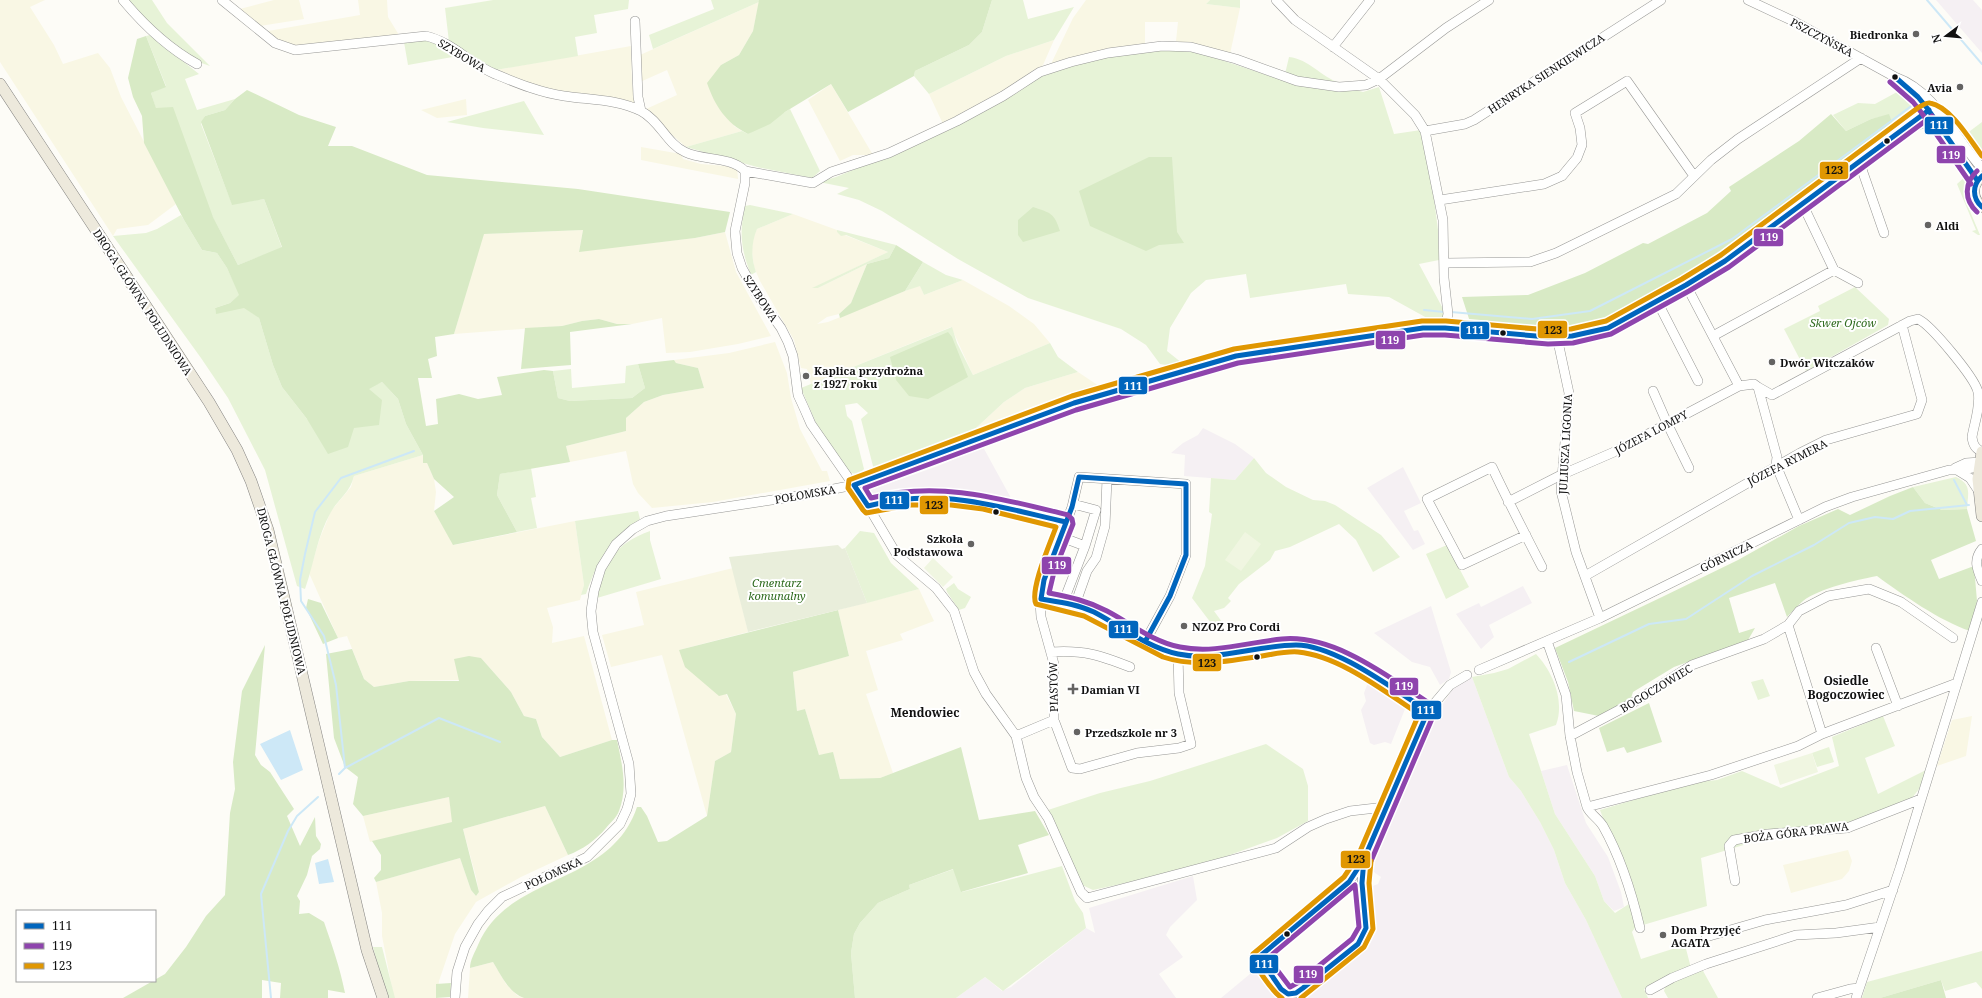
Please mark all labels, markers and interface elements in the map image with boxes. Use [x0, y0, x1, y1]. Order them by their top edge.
street label: PSZCZYŃSKA [1788, 14, 1856, 60]
north arrow [1926, 16, 1966, 56]
place label: Biedronka [1850, 27, 1908, 42]
street label: HENRYKA SIENKIEWICZA [1485, 29, 1607, 116]
marker: Biedronka [1911, 29, 1921, 39]
text: N [1927, 32, 1944, 45]
street label: SZYBOWA [435, 35, 489, 75]
unlabelled marker [1890, 72, 1900, 82]
place label: Avia [1927, 80, 1952, 95]
marker: Avia [1955, 82, 1965, 92]
line badge: 111 [1924, 116, 1954, 135]
text: 111 [1930, 117, 1948, 132]
unlabelled marker [1882, 136, 1892, 146]
line badge: 119 [1936, 145, 1966, 164]
text: 119 [1942, 147, 1960, 162]
line badge: 123 [1819, 161, 1849, 180]
text: 123 [1825, 162, 1843, 177]
place label: Aldi [1936, 218, 1959, 233]
marker: Aldi [1923, 220, 1933, 230]
street label: DROGA GŁÓWNA POŁUDNIOWA [90, 226, 196, 378]
line badge: 119 [1753, 228, 1784, 247]
text: 119 [1760, 229, 1778, 244]
street label: SZYBOWA [740, 272, 782, 325]
park label: Skwer Ojców [1810, 315, 1876, 330]
line badge: 123 [1537, 320, 1568, 339]
line badge: 111 [1460, 321, 1490, 340]
text: 111 [1466, 322, 1484, 337]
text: 123 [1544, 322, 1562, 337]
unlabelled marker [1498, 328, 1508, 338]
line badge: 119 [1375, 330, 1406, 350]
text: 119 [1381, 332, 1399, 347]
place label: Dwór Witczaków [1780, 355, 1875, 370]
marker: Dwór Witczaków [1767, 357, 1777, 367]
place label: Kaplica przydrożna z 1927 roku [814, 363, 924, 391]
marker: Kaplica przydrożna z 1927 roku [801, 371, 811, 381]
line badge: 111 [1118, 376, 1148, 395]
text: 111 [1124, 378, 1142, 393]
street label: JULIUSZA LIGONIA [1555, 393, 1575, 496]
street label: JÓZEFA LOMPY [1611, 406, 1690, 458]
street label: JÓZEFA RYMERA [1744, 435, 1830, 489]
street label: POŁOMSKA [773, 481, 837, 507]
line badge: 111 [879, 491, 910, 510]
text: 111 [885, 492, 903, 507]
line badge: 123 [919, 495, 949, 515]
text: 123 [925, 497, 943, 512]
street label: DROGA GŁÓWNA POŁUDNIOWA [254, 506, 310, 676]
unlabelled marker [991, 507, 1001, 517]
place label: Szkoła Podstawowa [894, 531, 963, 559]
street label: GÓRNICZA [1697, 537, 1755, 575]
marker: Szkoła Podstawowa [966, 539, 976, 549]
line badge: 119 [1041, 556, 1072, 575]
text: 119 [1048, 557, 1066, 572]
park label: Cmentarz komunalny [748, 575, 806, 603]
place label: NZOZ Pro Cordi [1192, 619, 1280, 634]
line badge: 111 [1108, 620, 1139, 639]
text: 111 [1114, 621, 1132, 636]
marker: NZOZ Pro Cordi [1179, 621, 1189, 631]
unlabelled marker [1252, 652, 1262, 662]
line badge: 123 [1192, 653, 1222, 672]
text: 123 [1198, 655, 1216, 670]
street label: BOGOCZOWIEC [1617, 660, 1695, 715]
street label: PIASTÓW [1045, 661, 1061, 712]
district label: Osiedle Bogoczowiec [1807, 672, 1885, 703]
line badge: 119 [1389, 677, 1419, 696]
text: 119 [1395, 678, 1413, 693]
place label: Damian VI [1081, 682, 1140, 697]
marker: Damian VI [1068, 684, 1078, 694]
line badge: 111 [1411, 700, 1442, 720]
text: 111 [1417, 702, 1435, 717]
district label: Mendowiec [890, 704, 960, 721]
place label: Przedszkole nr 3 [1085, 725, 1177, 740]
marker: Przedszkole nr 3 [1072, 727, 1082, 737]
street label: BOŻA GÓRA PRAWA [1743, 818, 1850, 846]
line badge: 123 [1340, 850, 1371, 869]
text: 123 [1347, 851, 1365, 866]
street label: POŁOMSKA [522, 853, 584, 893]
legend [16, 910, 156, 982]
text: 111 [52, 917, 72, 934]
place label: Dom Przyjęć AGATA [1671, 922, 1741, 950]
unlabelled marker [1282, 929, 1292, 939]
marker: Dom Przyjęć AGATA [1658, 930, 1668, 940]
text: 119 [52, 937, 72, 954]
line badge: 111 [1249, 954, 1279, 974]
text: 111 [1255, 956, 1273, 971]
text: 123 [52, 957, 72, 974]
line badge: 119 [1293, 965, 1324, 984]
text: 119 [1299, 966, 1317, 981]

